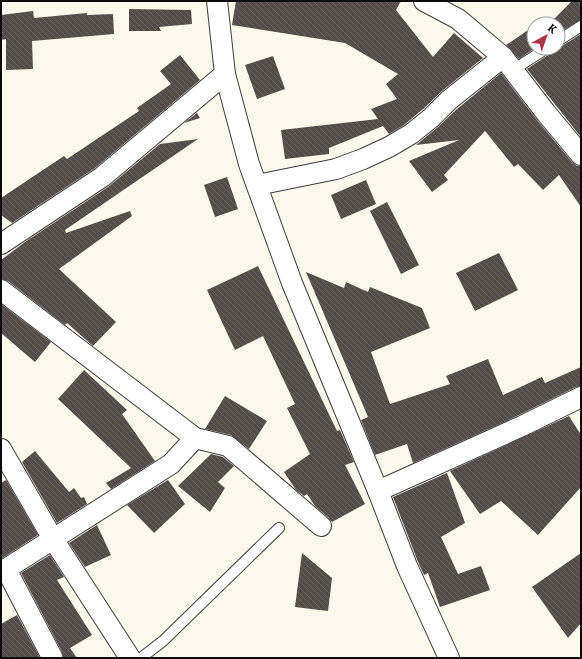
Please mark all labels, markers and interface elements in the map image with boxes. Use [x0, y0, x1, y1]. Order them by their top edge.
north arrow [526, 16, 566, 56]
text: K [545, 20, 560, 36]

